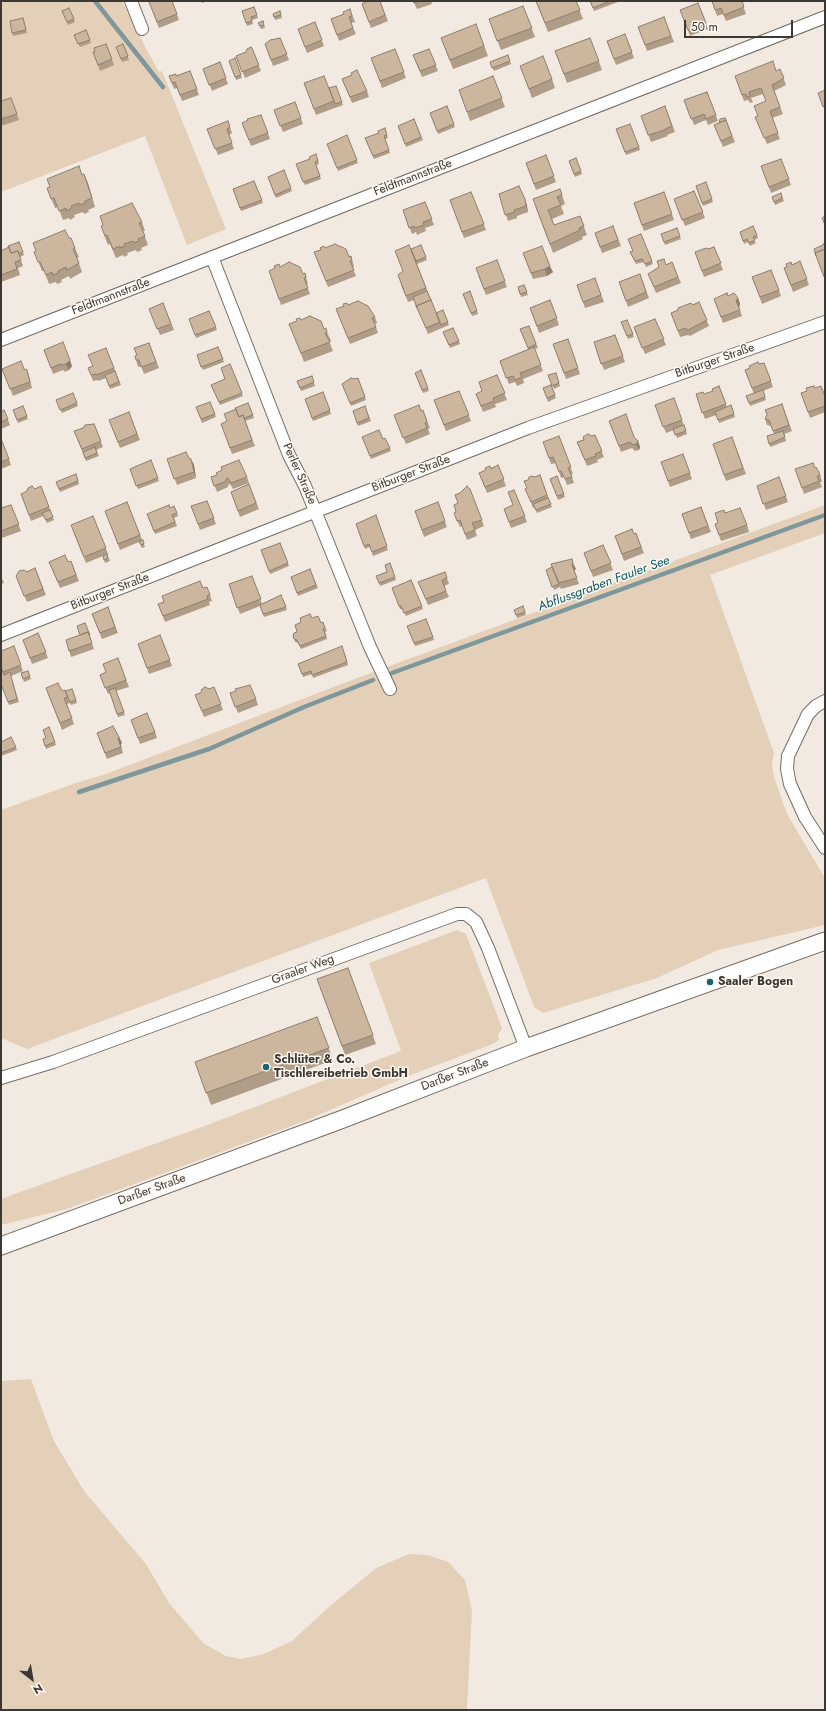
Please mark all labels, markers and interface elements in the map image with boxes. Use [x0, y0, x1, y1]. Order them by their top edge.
scale bar [686, 12, 795, 38]
text: 50 m [691, 18, 718, 36]
street label: Feldtmannstraße [372, 156, 454, 200]
street label: Feldtmannstraße [70, 275, 152, 319]
street label: Bitburger Straße [674, 341, 756, 381]
street label: Perler Straße [279, 441, 319, 507]
street label: Bitburger Straße [370, 452, 452, 496]
water label: Abflussgraben Fauler See [536, 553, 672, 615]
street label: Bitburger Straße [69, 570, 151, 614]
street label: Graaler Weg [270, 952, 336, 988]
place label: Saaler Bogen [718, 975, 793, 989]
marker: Saaler Bogen [705, 977, 715, 987]
place label: Schlüter & Co. Tischlereibetrieb GmbH [274, 1053, 408, 1081]
street label: Darßer Straße [419, 1056, 491, 1094]
marker: Schlüter & Co. Tischlereibetrieb GmbH [261, 1062, 271, 1072]
street label: Darßer Straße [116, 1171, 188, 1209]
north arrow [12, 1659, 52, 1699]
text: N [30, 1680, 46, 1698]

